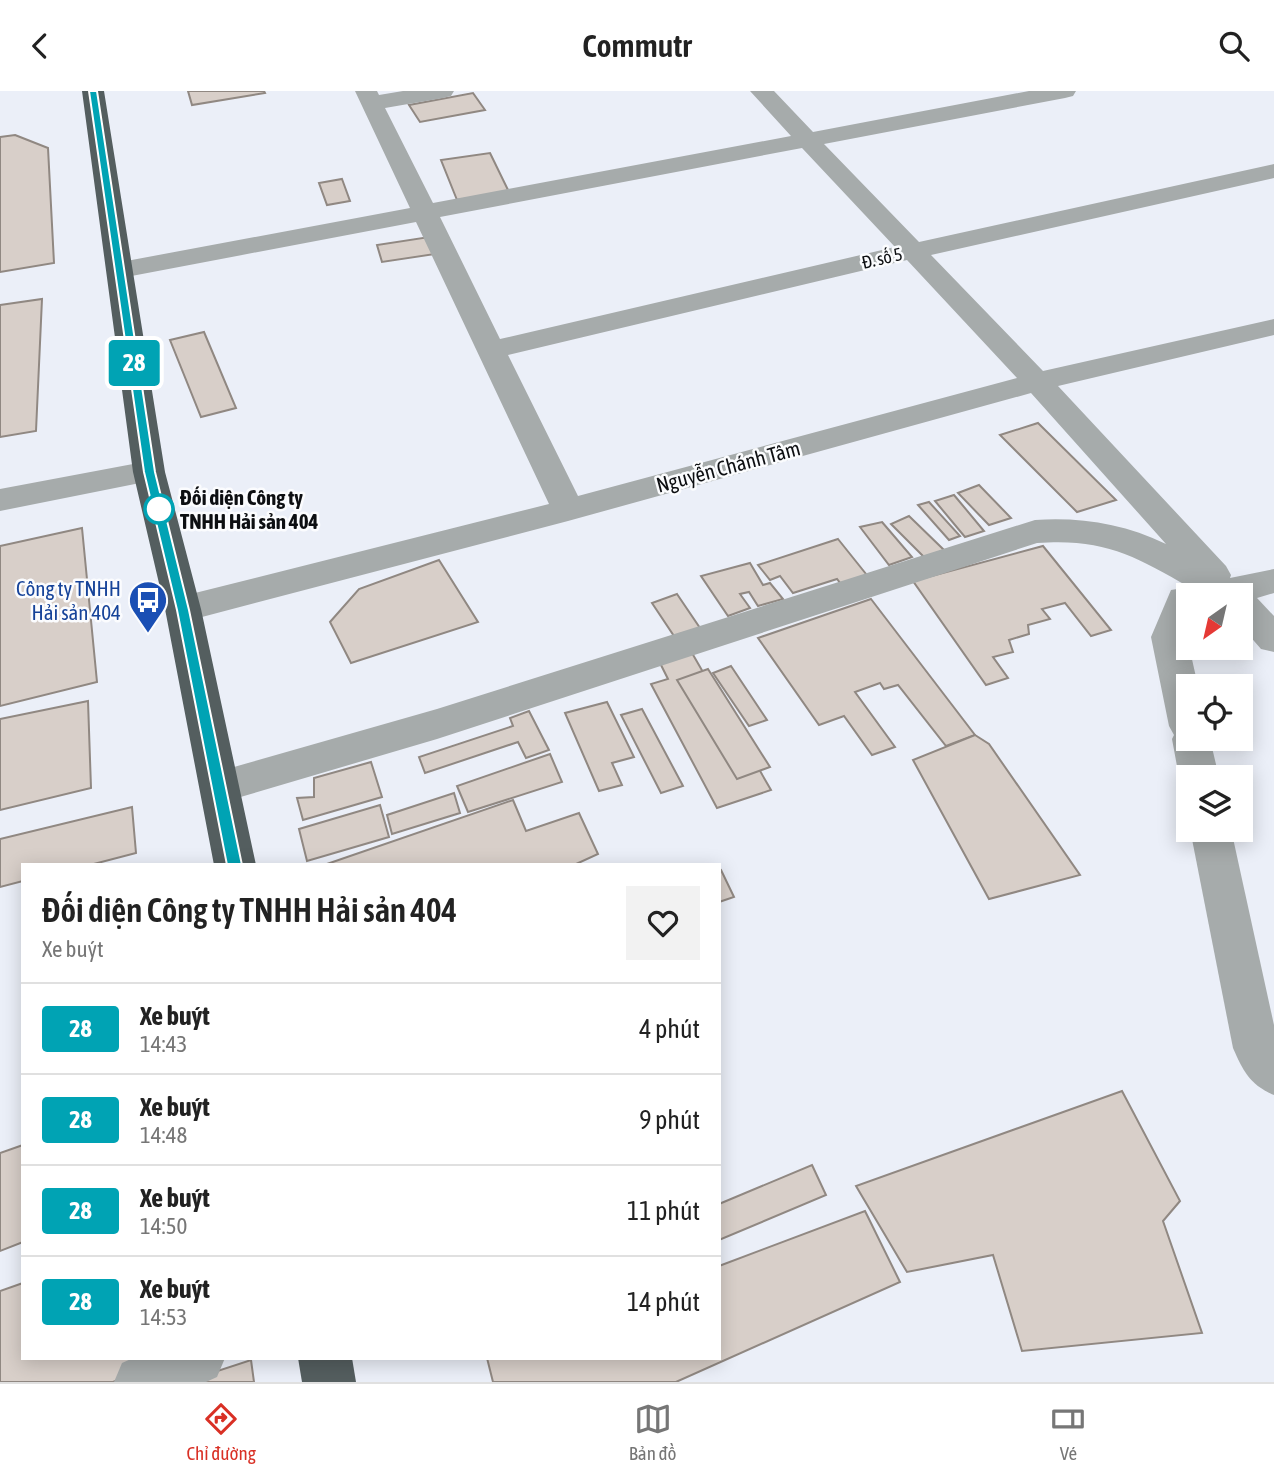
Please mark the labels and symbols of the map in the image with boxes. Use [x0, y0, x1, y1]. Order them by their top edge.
street label: Đ. số 5 [859, 242, 904, 273]
line badge: 28 [102, 340, 166, 386]
street label: Nguyễn Chánh Tâm [653, 435, 803, 497]
place label: Đối diện Công ty TNHH Hải sản 404 [180, 485, 319, 533]
marker: Đối diện Công ty TNHH Hải sản 404 [144, 494, 174, 524]
place label: Công ty TNHH Hải sản 404 [16, 576, 121, 624]
bus stop icon: Công ty TNHH Hải sản 404 [127, 579, 169, 634]
north arrow [1176, 583, 1253, 660]

